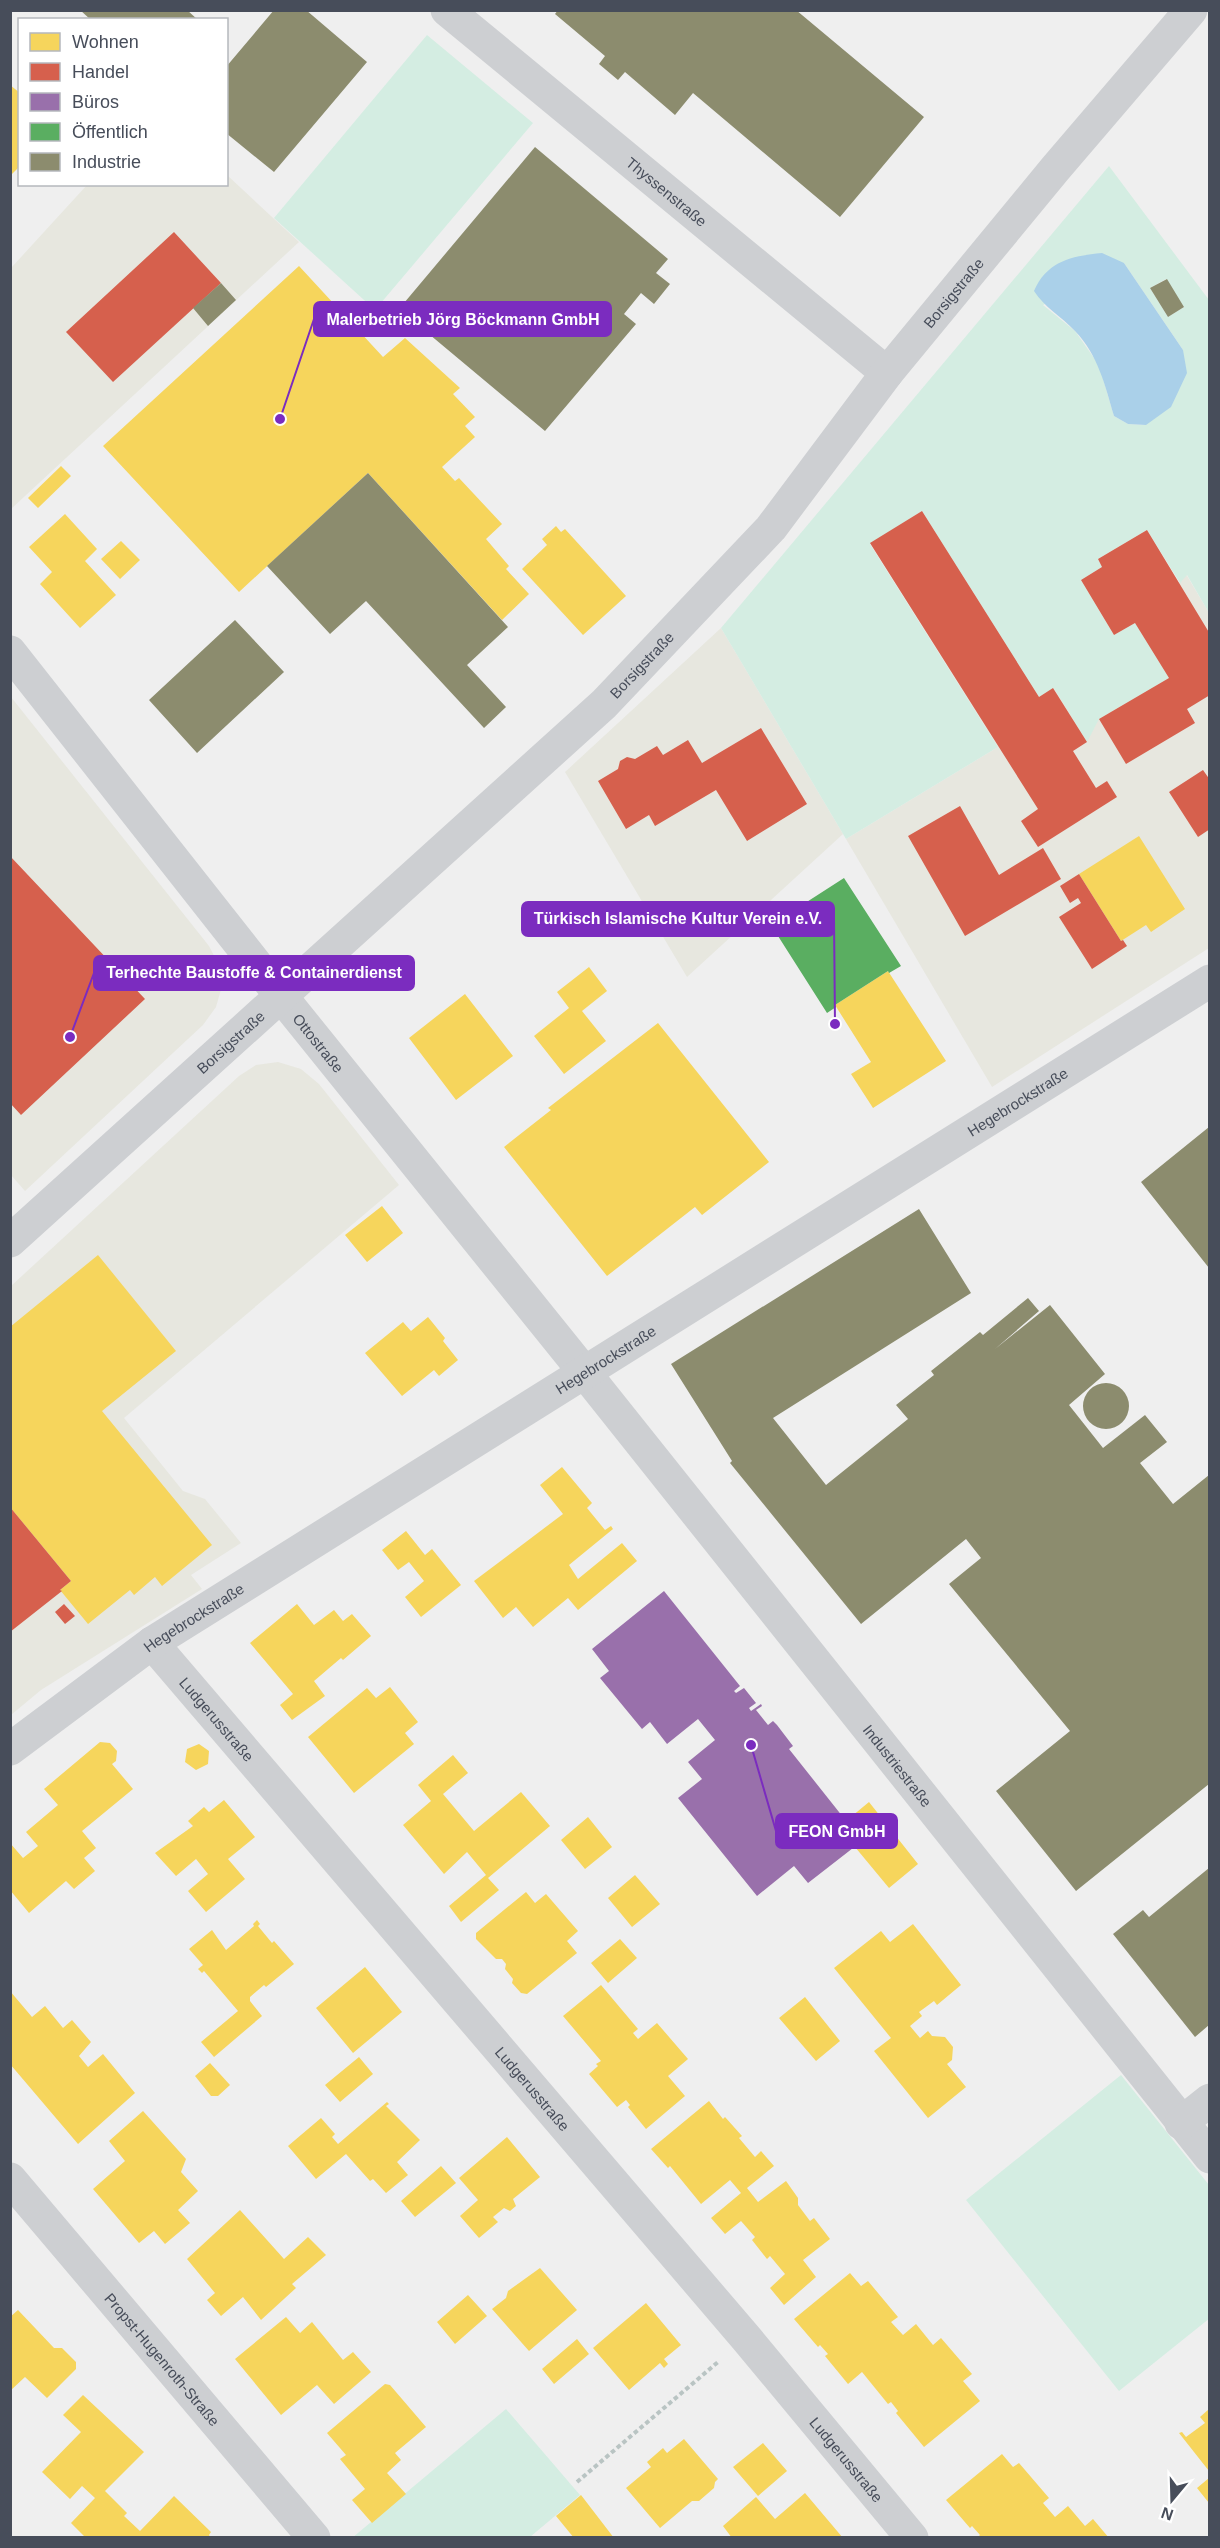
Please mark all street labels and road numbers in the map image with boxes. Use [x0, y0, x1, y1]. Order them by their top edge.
street label: Thyssenstraße [623, 153, 711, 230]
street label: Borsigstraße [920, 254, 987, 331]
street label: Borsigstraße [606, 628, 677, 701]
street label: Borsigstraße [193, 1007, 268, 1077]
street label: Ottostraße [290, 1010, 348, 1076]
street label: Hegebrockstraße [964, 1064, 1071, 1139]
street label: Hegebrockstraße [552, 1322, 659, 1397]
street label: Hegebrockstraße [140, 1579, 247, 1655]
street label: Ludgerusstraße [176, 1674, 258, 1764]
street label: Industriestraße [860, 1721, 936, 1810]
street label: Ludgerusstraße [492, 2043, 573, 2134]
street label: Propst-Hugenroth-Straße [102, 2289, 223, 2429]
street label: Ludgerusstraße [807, 2414, 887, 2505]

